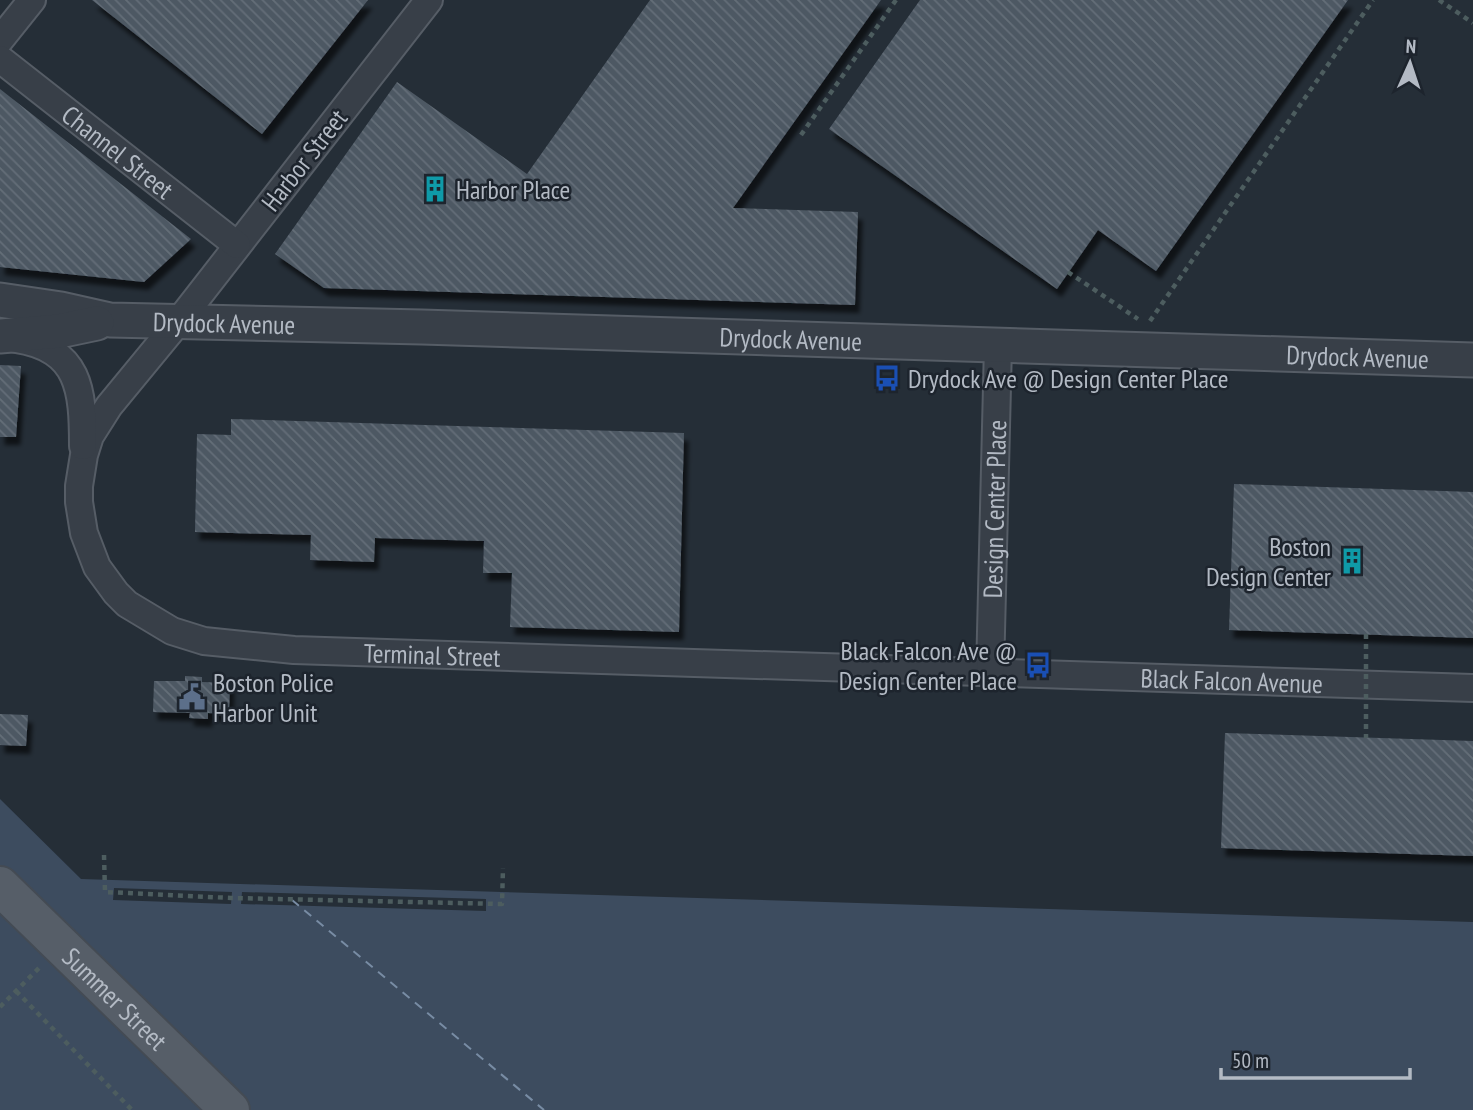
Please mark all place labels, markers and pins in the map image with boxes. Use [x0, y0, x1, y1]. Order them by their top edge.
place label: Harbor Place [456, 173, 570, 206]
building icon: Harbor Place [420, 174, 450, 204]
place label: Drydock Ave @ Design Center Place [908, 362, 1229, 395]
bus stop icon: Drydock Ave @ Design Center Place [872, 363, 902, 393]
place label: Boston Design Center [1206, 530, 1331, 593]
building icon: Boston Design Center [1337, 546, 1367, 576]
place label: Black Falcon Ave @ Design Center Place [839, 634, 1017, 697]
bus stop icon: Black Falcon Ave @ Design Center Place [1023, 650, 1053, 680]
place label: Boston Police Harbor Unit [213, 666, 334, 729]
public building icon: Boston Police Harbor Unit [177, 682, 207, 712]

